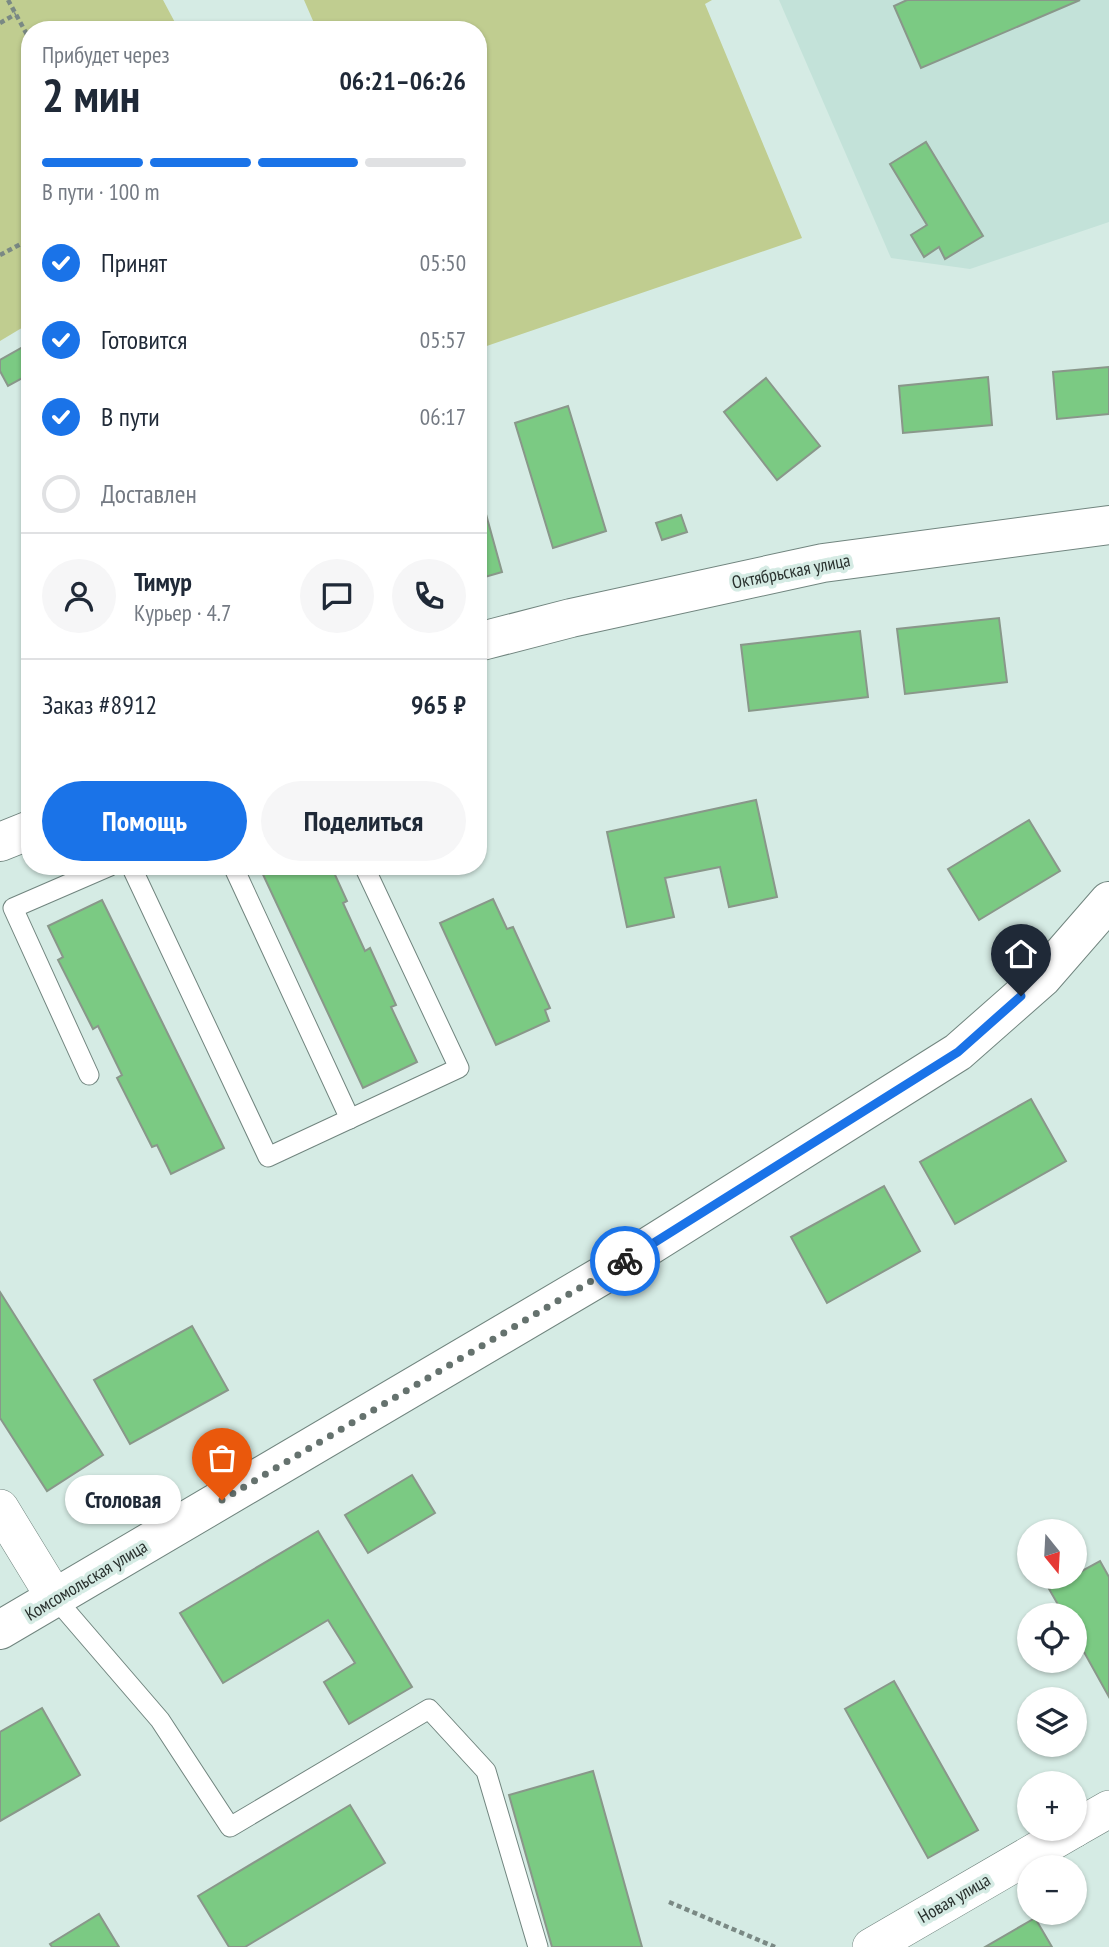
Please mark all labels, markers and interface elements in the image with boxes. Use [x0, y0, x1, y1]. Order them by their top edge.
text: Прибудет через [42, 40, 170, 69]
text: 06:21–06:26 [339, 64, 466, 97]
text: 2 мин [42, 65, 140, 125]
text: В пути · 100 m [42, 177, 159, 206]
icon: check [42, 244, 80, 282]
text: Принят [101, 246, 167, 279]
text: 05:50 [420, 248, 466, 277]
icon: check [42, 321, 80, 359]
text: Готовится [101, 323, 187, 356]
text: 05:57 [420, 325, 466, 354]
icon: check [42, 398, 80, 436]
text: В пути [101, 400, 160, 433]
text: 06:17 [420, 402, 466, 431]
text: Доставлен [101, 477, 197, 510]
street label: Октябрьская улица [730, 548, 852, 594]
button: person [42, 559, 116, 633]
button: chat [300, 559, 374, 633]
button: phone [392, 559, 466, 633]
text: Тимур [134, 565, 192, 598]
text: Курьер · 4.7 [134, 598, 231, 627]
text: Заказ #8912 [42, 688, 157, 721]
text: 965 ₽ [411, 688, 466, 721]
button: Помощь [42, 781, 247, 861]
button: Поделиться [261, 781, 466, 861]
pin [991, 924, 1051, 996]
icon: home [1002, 935, 1040, 973]
courier [590, 1226, 660, 1296]
icon: bike [606, 1242, 644, 1280]
pin [192, 1428, 252, 1500]
icon: bag [203, 1439, 241, 1477]
callout: Столовая [64, 1476, 180, 1524]
text: Столовая [85, 1485, 161, 1514]
north arrow [1017, 1519, 1087, 1589]
map controls [1017, 1519, 1087, 1925]
street label: Комсомольская улица [21, 1535, 151, 1625]
button: locate [1017, 1603, 1087, 1673]
button: layers [1017, 1687, 1087, 1757]
button: + [1017, 1771, 1087, 1841]
button: − [1017, 1855, 1087, 1925]
street label: Новая улица [914, 1868, 994, 1928]

